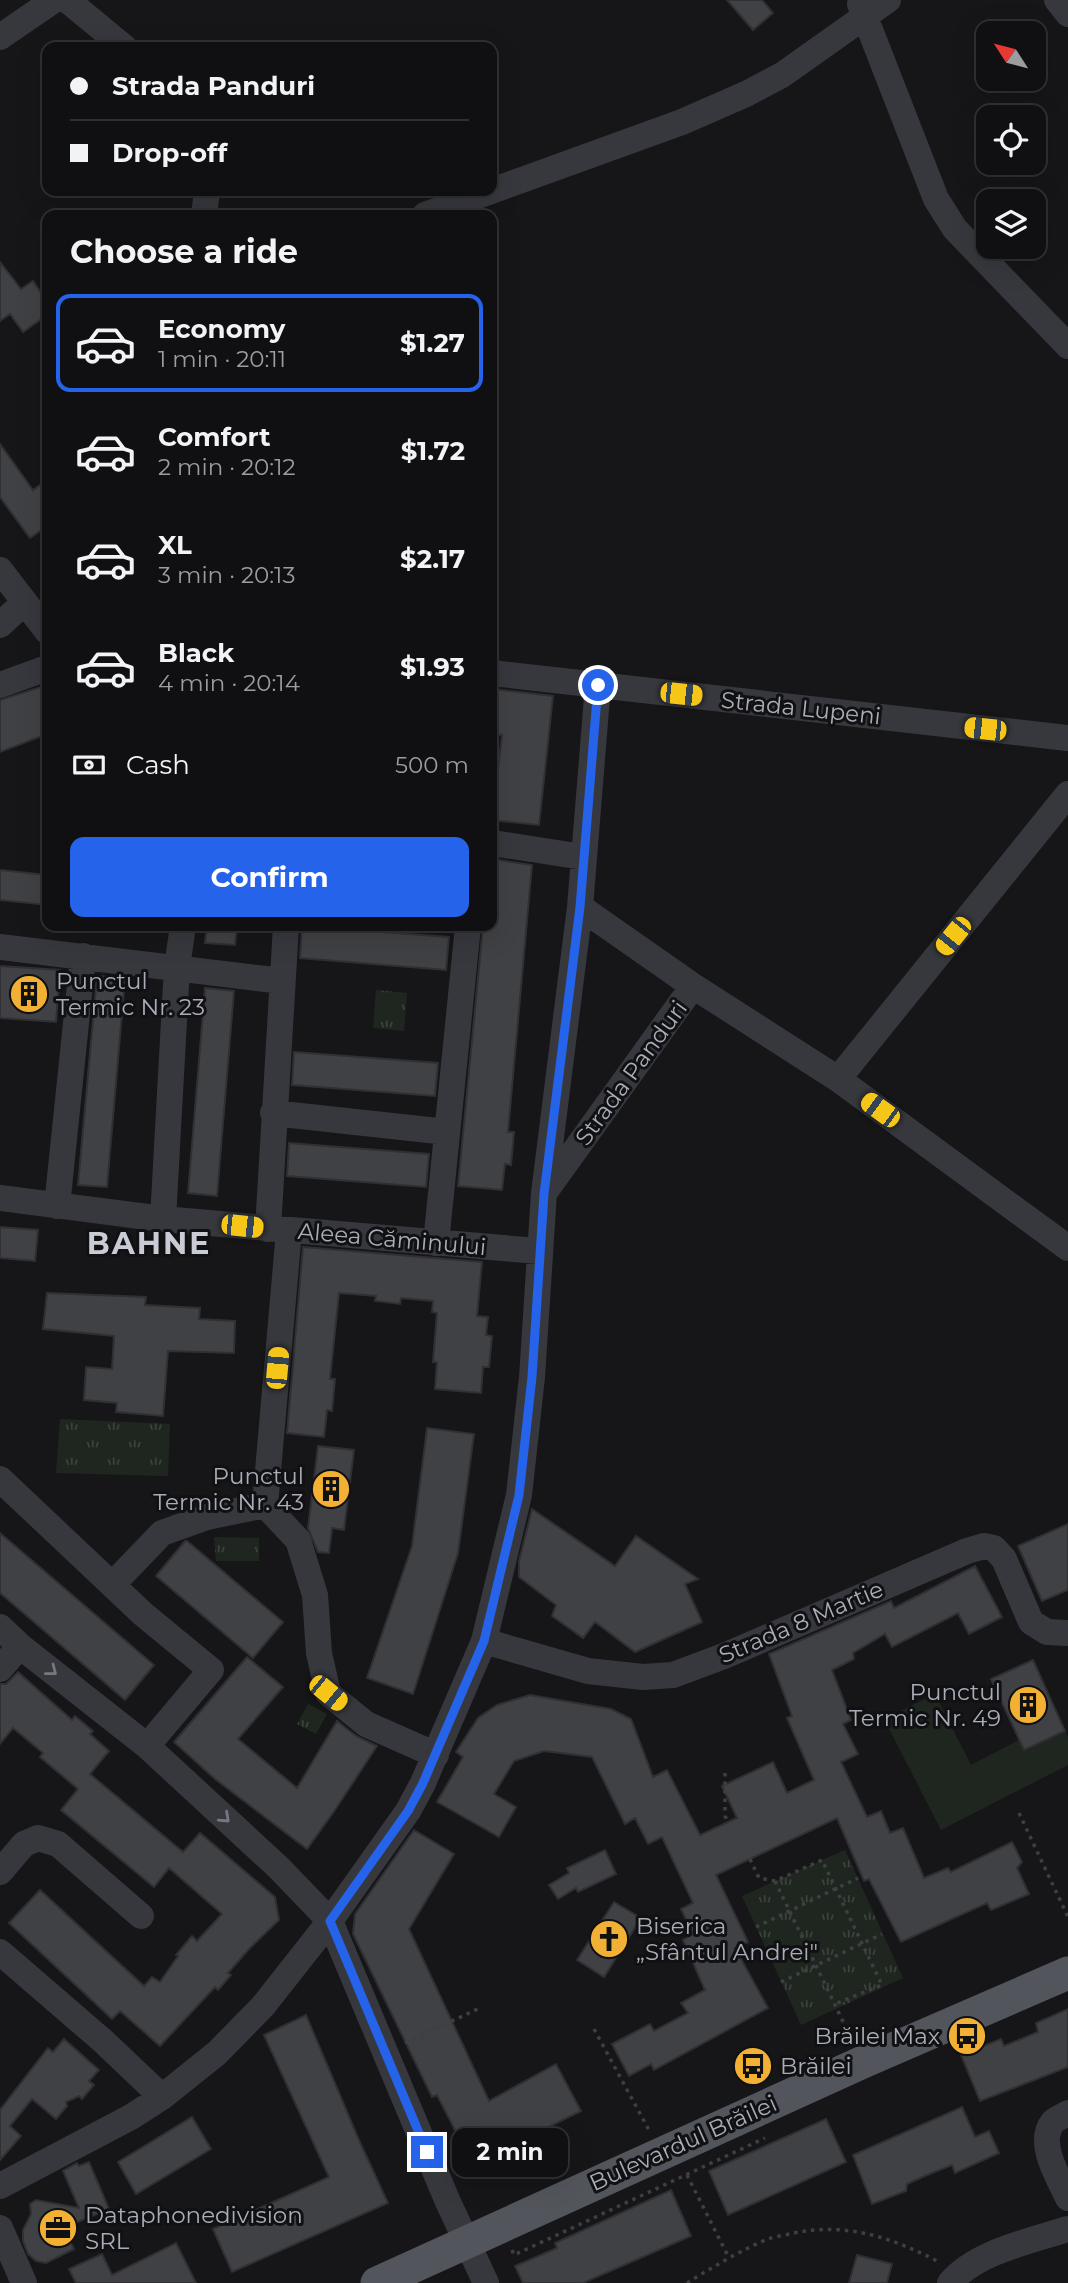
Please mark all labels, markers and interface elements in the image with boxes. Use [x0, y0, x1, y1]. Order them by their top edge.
north arrow [976, 21, 1046, 91]
map controls [976, 21, 1046, 259]
text: Strada Panduri [112, 70, 315, 102]
button: locate [976, 105, 1046, 175]
text: Drop-off [112, 137, 227, 169]
button: layers [976, 189, 1046, 259]
text: Choose a ride [70, 232, 298, 271]
icon: car [74, 312, 137, 375]
text: Economy [158, 313, 285, 345]
text: $1.27 [400, 327, 465, 359]
text: 1 min · 20:11 [158, 345, 286, 373]
icon: car [74, 420, 137, 483]
text: Comfort [158, 421, 270, 453]
text: $1.72 [401, 435, 465, 467]
text: 2 min · 20:12 [158, 453, 296, 481]
icon: car [74, 528, 137, 591]
text: XL [158, 529, 192, 561]
text: $2.17 [400, 543, 465, 575]
text: 3 min · 20:13 [158, 561, 295, 589]
icon: car [74, 636, 137, 699]
text: Black [158, 637, 234, 669]
text: $1.93 [400, 651, 465, 683]
text: 4 min · 20:14 [158, 669, 300, 697]
route start [582, 669, 614, 701]
car [660, 681, 703, 707]
street label: Strada Lupeni [720, 686, 882, 730]
car [964, 716, 1007, 742]
icon: cash [70, 746, 108, 784]
text: Cash [126, 749, 190, 781]
text: 500 m [395, 751, 469, 779]
button: Confirm [70, 837, 469, 917]
car [932, 913, 975, 959]
place label: Punctul Termic Nr. 23 [56, 967, 205, 1021]
building icon: Punctul Termic Nr. 23 [8, 973, 50, 1015]
street label: Strada Panduri [569, 995, 693, 1151]
car [857, 1089, 904, 1131]
car [221, 1213, 264, 1239]
street label: Aleea Căminului [297, 1217, 487, 1261]
district label: BAHNE [87, 1225, 211, 1262]
car [265, 1346, 290, 1390]
place label: Punctul Termic Nr. 43 [153, 1462, 304, 1516]
building icon: Punctul Termic Nr. 43 [310, 1468, 352, 1510]
street label: Strada 8 Martie [715, 1575, 887, 1669]
one-way arrow [44, 1662, 57, 1675]
car [306, 1672, 351, 1714]
place label: Punctul Termic Nr. 49 [849, 1678, 1001, 1732]
building icon: Punctul Termic Nr. 49 [1007, 1684, 1049, 1726]
one-way arrow [217, 1810, 230, 1822]
place label: Biserica „Sfântul Andrei" [636, 1912, 818, 1966]
church icon: Biserica „Sfântul Andrei" [588, 1918, 630, 1960]
bus stop icon: Brăilei Max [946, 2015, 988, 2057]
place label: Brăilei Max [815, 2022, 940, 2050]
bus stop icon: Brăilei [732, 2045, 774, 2087]
place label: Brăilei [780, 2052, 852, 2080]
street label: Bulevardul Brăilei [585, 2089, 781, 2197]
callout: 2 min [452, 2128, 567, 2176]
route end [411, 2136, 443, 2168]
text: 2 min [476, 2138, 544, 2166]
place label: Dataphonedivision SRL [85, 2201, 303, 2255]
office icon: Dataphonedivision SRL [37, 2207, 79, 2249]

